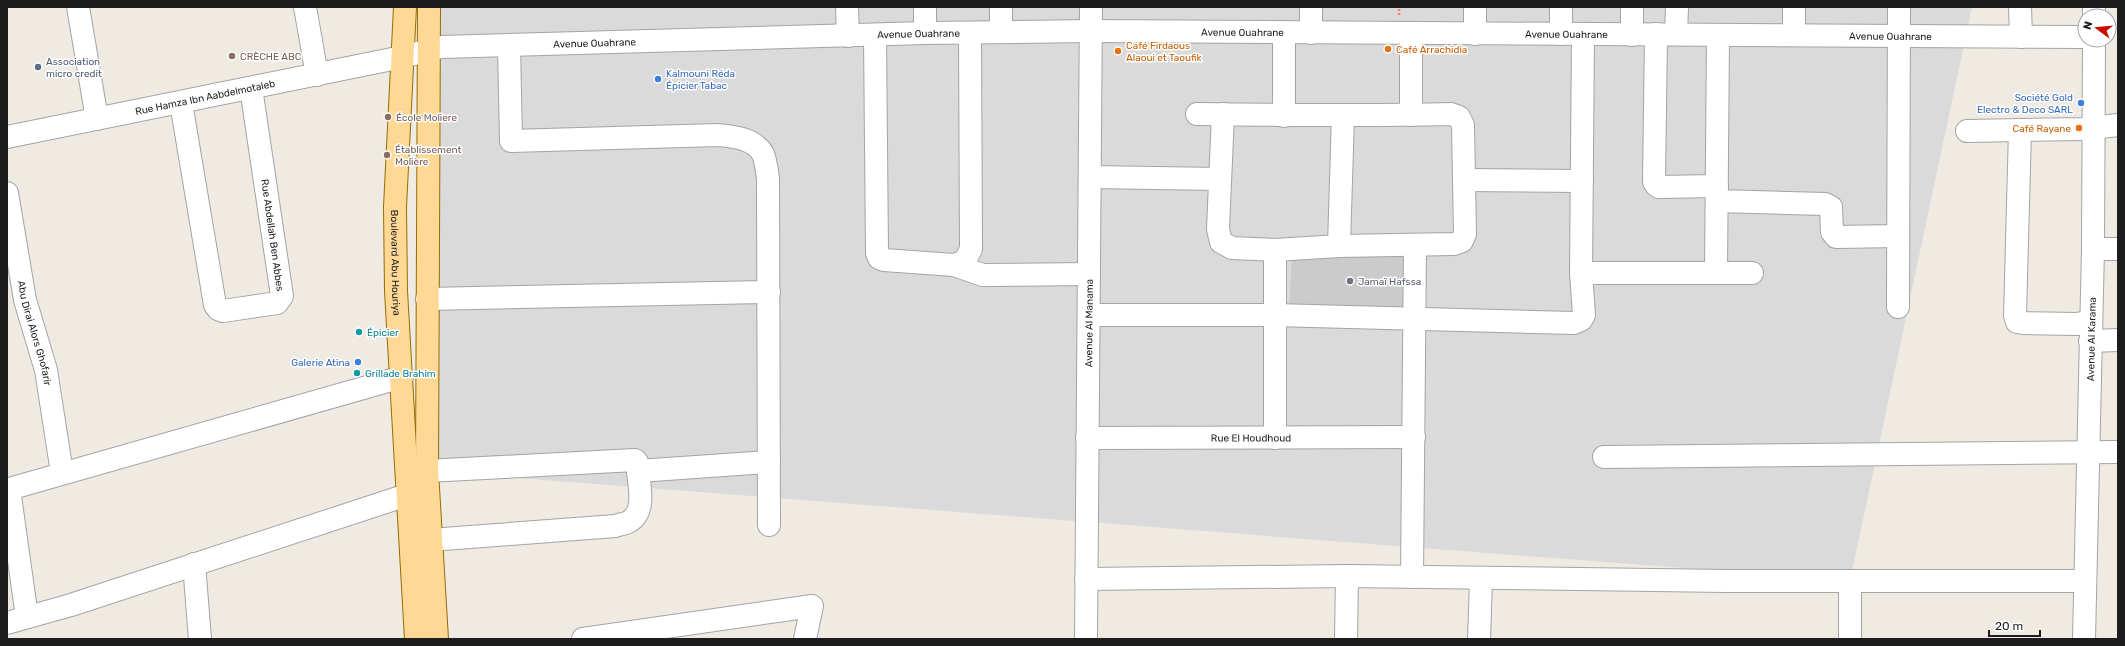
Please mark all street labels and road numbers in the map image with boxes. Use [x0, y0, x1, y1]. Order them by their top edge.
street label: Avenue Ouahrane [1201, 27, 1284, 39]
street label: Avenue Ouahrane [877, 28, 960, 41]
street label: Avenue Ouahrane [1525, 29, 1608, 41]
street label: Avenue Ouahrane [1849, 31, 1932, 43]
street label: Avenue Ouahrane [553, 36, 637, 51]
street label: Rue Hamza Ibn Aabdelmotaleb [134, 78, 276, 118]
street label: Rue Abdellah Ben Abbes [258, 178, 286, 292]
street label: Boulevard Abu Houriya [388, 210, 402, 316]
street label: Avenue Al Manama [1083, 279, 1096, 367]
street label: Abu Dirai Alors Ghofarir [15, 280, 53, 387]
street label: Avenue Al Karama [2085, 297, 2099, 381]
street label: Rue El Houdhoud [1211, 432, 1291, 445]

